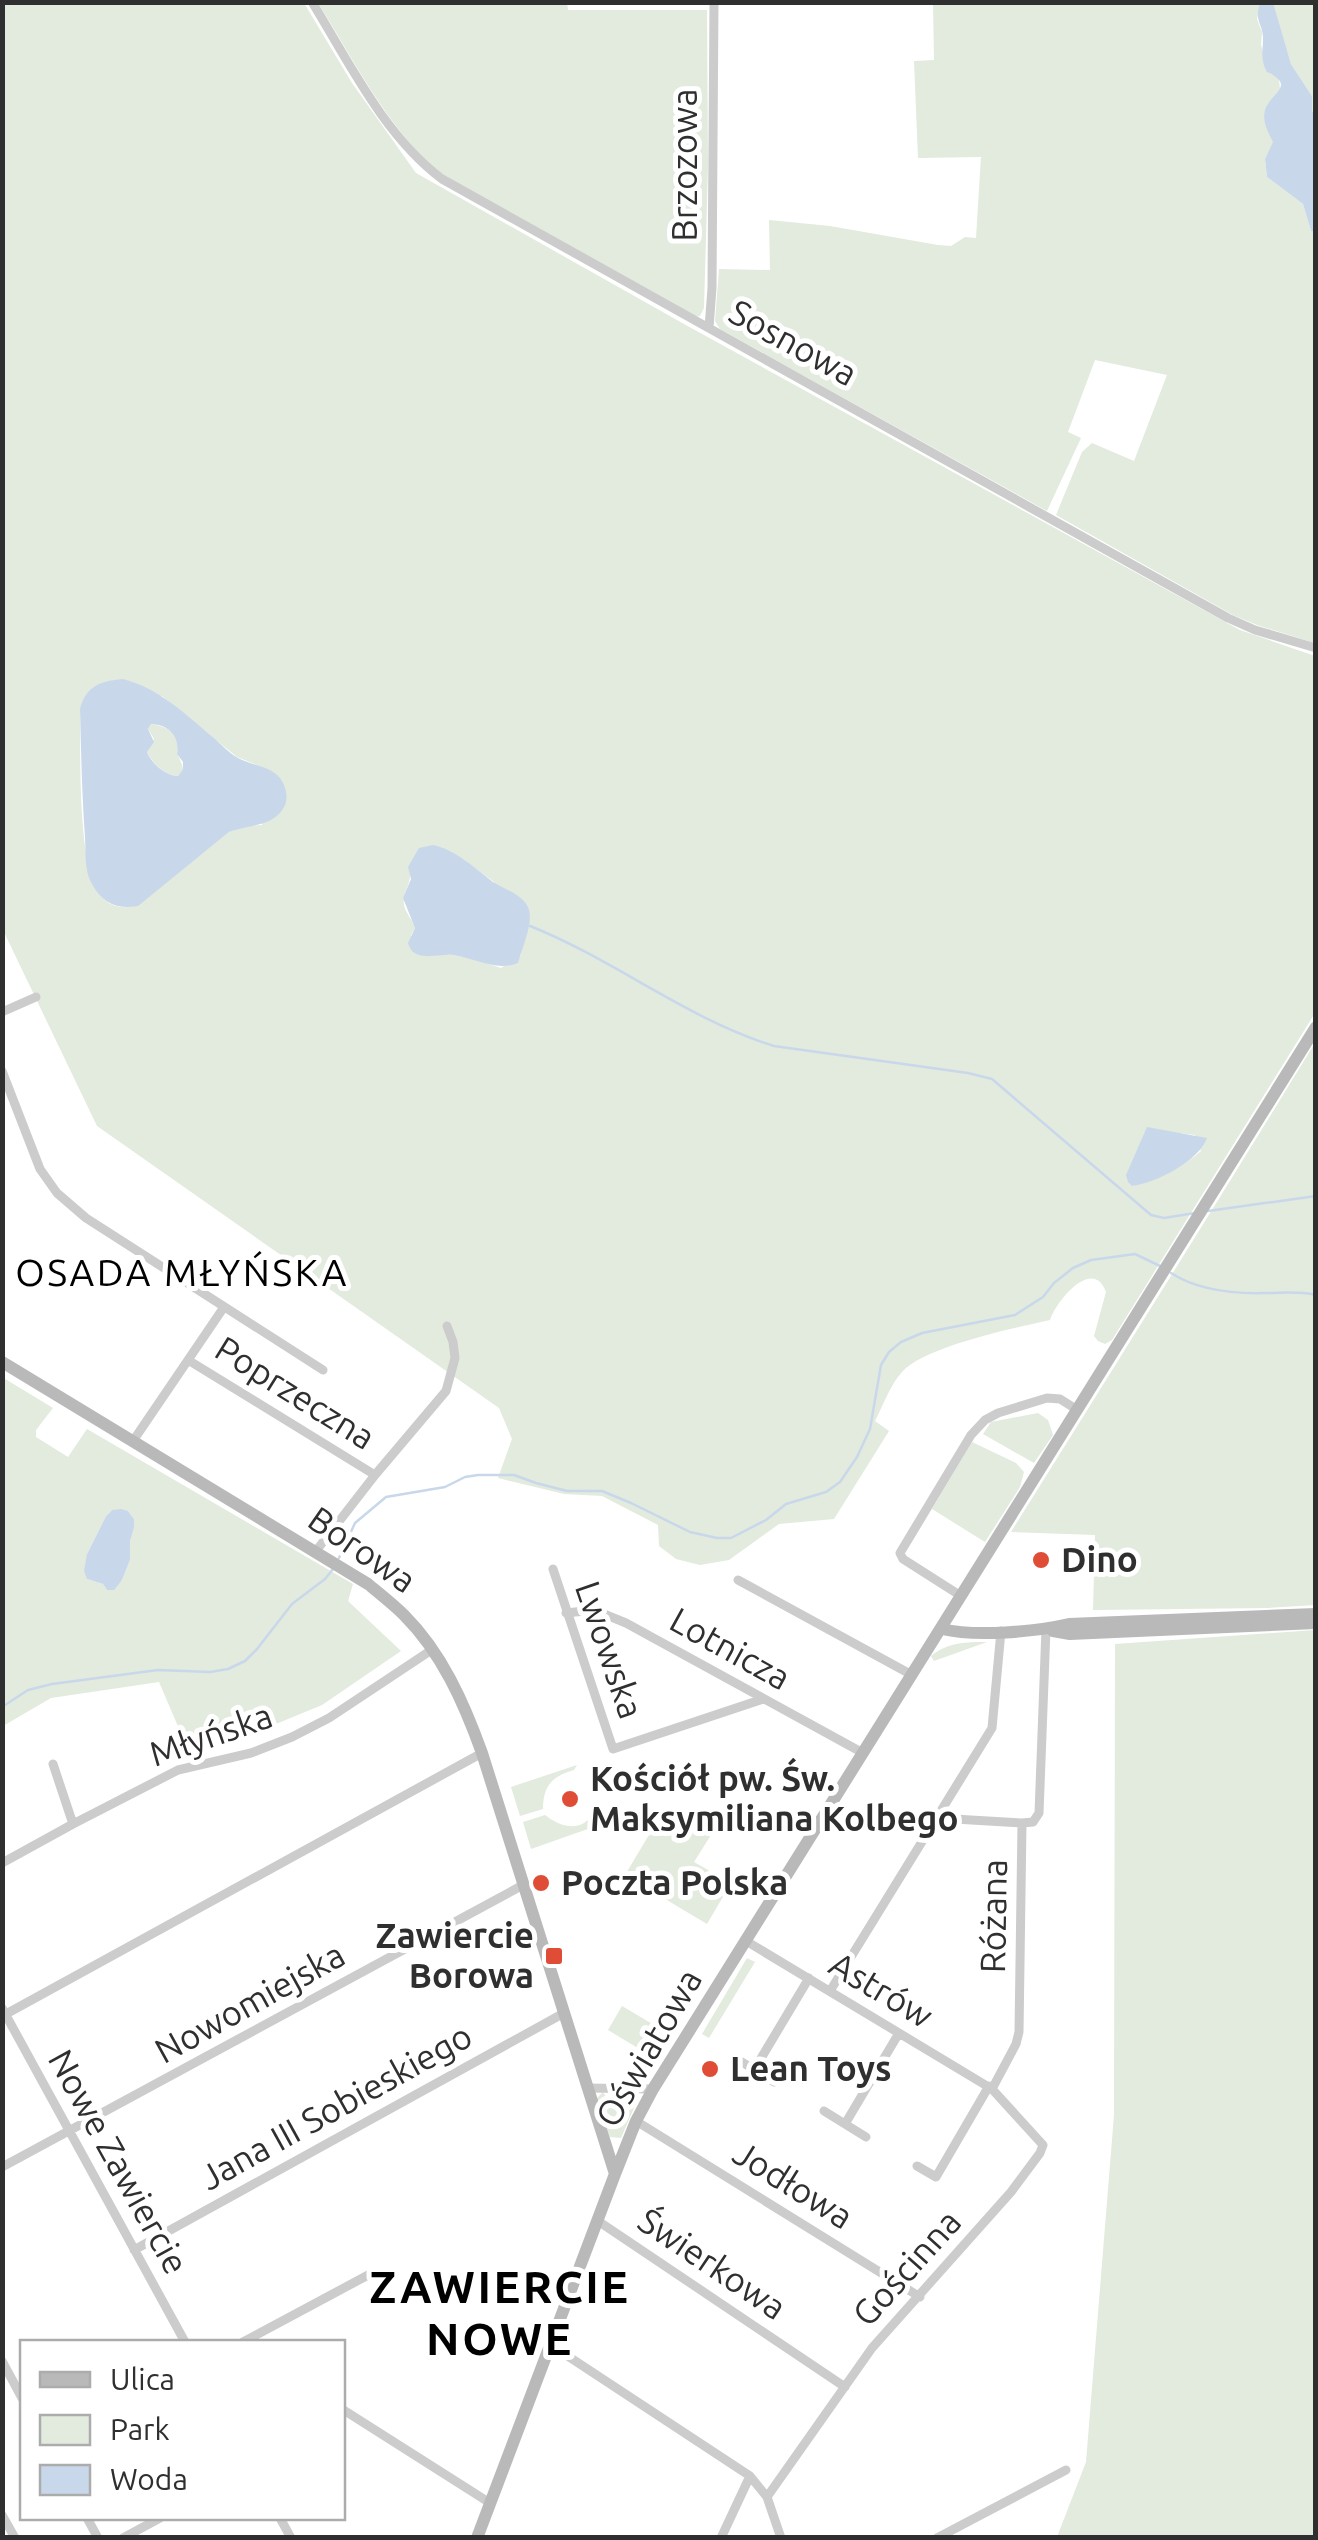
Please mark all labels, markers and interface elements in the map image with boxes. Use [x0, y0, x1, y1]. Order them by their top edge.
street label: Brzozowa [664, 89, 704, 241]
street label: Sosnowa [723, 291, 864, 393]
district label: OSADA MŁYŃSKA [15, 1251, 349, 1293]
street label: Poprzeczna [208, 1327, 383, 1457]
street label: Borowa [301, 1498, 424, 1600]
place label: Dino [1061, 1539, 1138, 1579]
marker: Dino [1030, 1549, 1052, 1571]
street label: Lwowska [568, 1576, 652, 1724]
street label: Lotnicza [664, 1599, 797, 1697]
street label: Młyńska [144, 1694, 277, 1774]
place label: Kościół pw. Św. Maksymiliana Kolbego [590, 1757, 959, 1838]
marker: Kościół pw. Św. Maksymiliana Kolbego [559, 1788, 581, 1810]
street label: Różana [972, 1859, 1014, 1973]
place label: Poczta Polska [561, 1862, 788, 1902]
marker: Poczta Polska [530, 1872, 552, 1894]
place label: Zawiercie Borowa [376, 1915, 534, 1995]
street label: Nowomiejska [148, 1934, 351, 2071]
street label: Astrów [823, 1943, 940, 2035]
marker: Zawiercie Borowa [543, 1945, 565, 1967]
street label: Oświatowa [587, 1962, 709, 2133]
street label: Jana III Sobieskiego [193, 2015, 478, 2197]
street label: Nowe Zawiercie [41, 2042, 197, 2281]
place label: Lean Toys [730, 2048, 892, 2088]
marker: Lean Toys [699, 2058, 721, 2080]
street label: Jodłowa [727, 2132, 861, 2236]
street label: Świerkowa [631, 2198, 794, 2327]
street label: Gościnna [844, 2201, 969, 2333]
district label: ZAWIERCIE NOWE [369, 2261, 631, 2364]
legend [20, 2340, 345, 2520]
text: Ulica [110, 2362, 175, 2396]
text: Park [110, 2412, 170, 2446]
text: Woda [110, 2462, 188, 2496]

